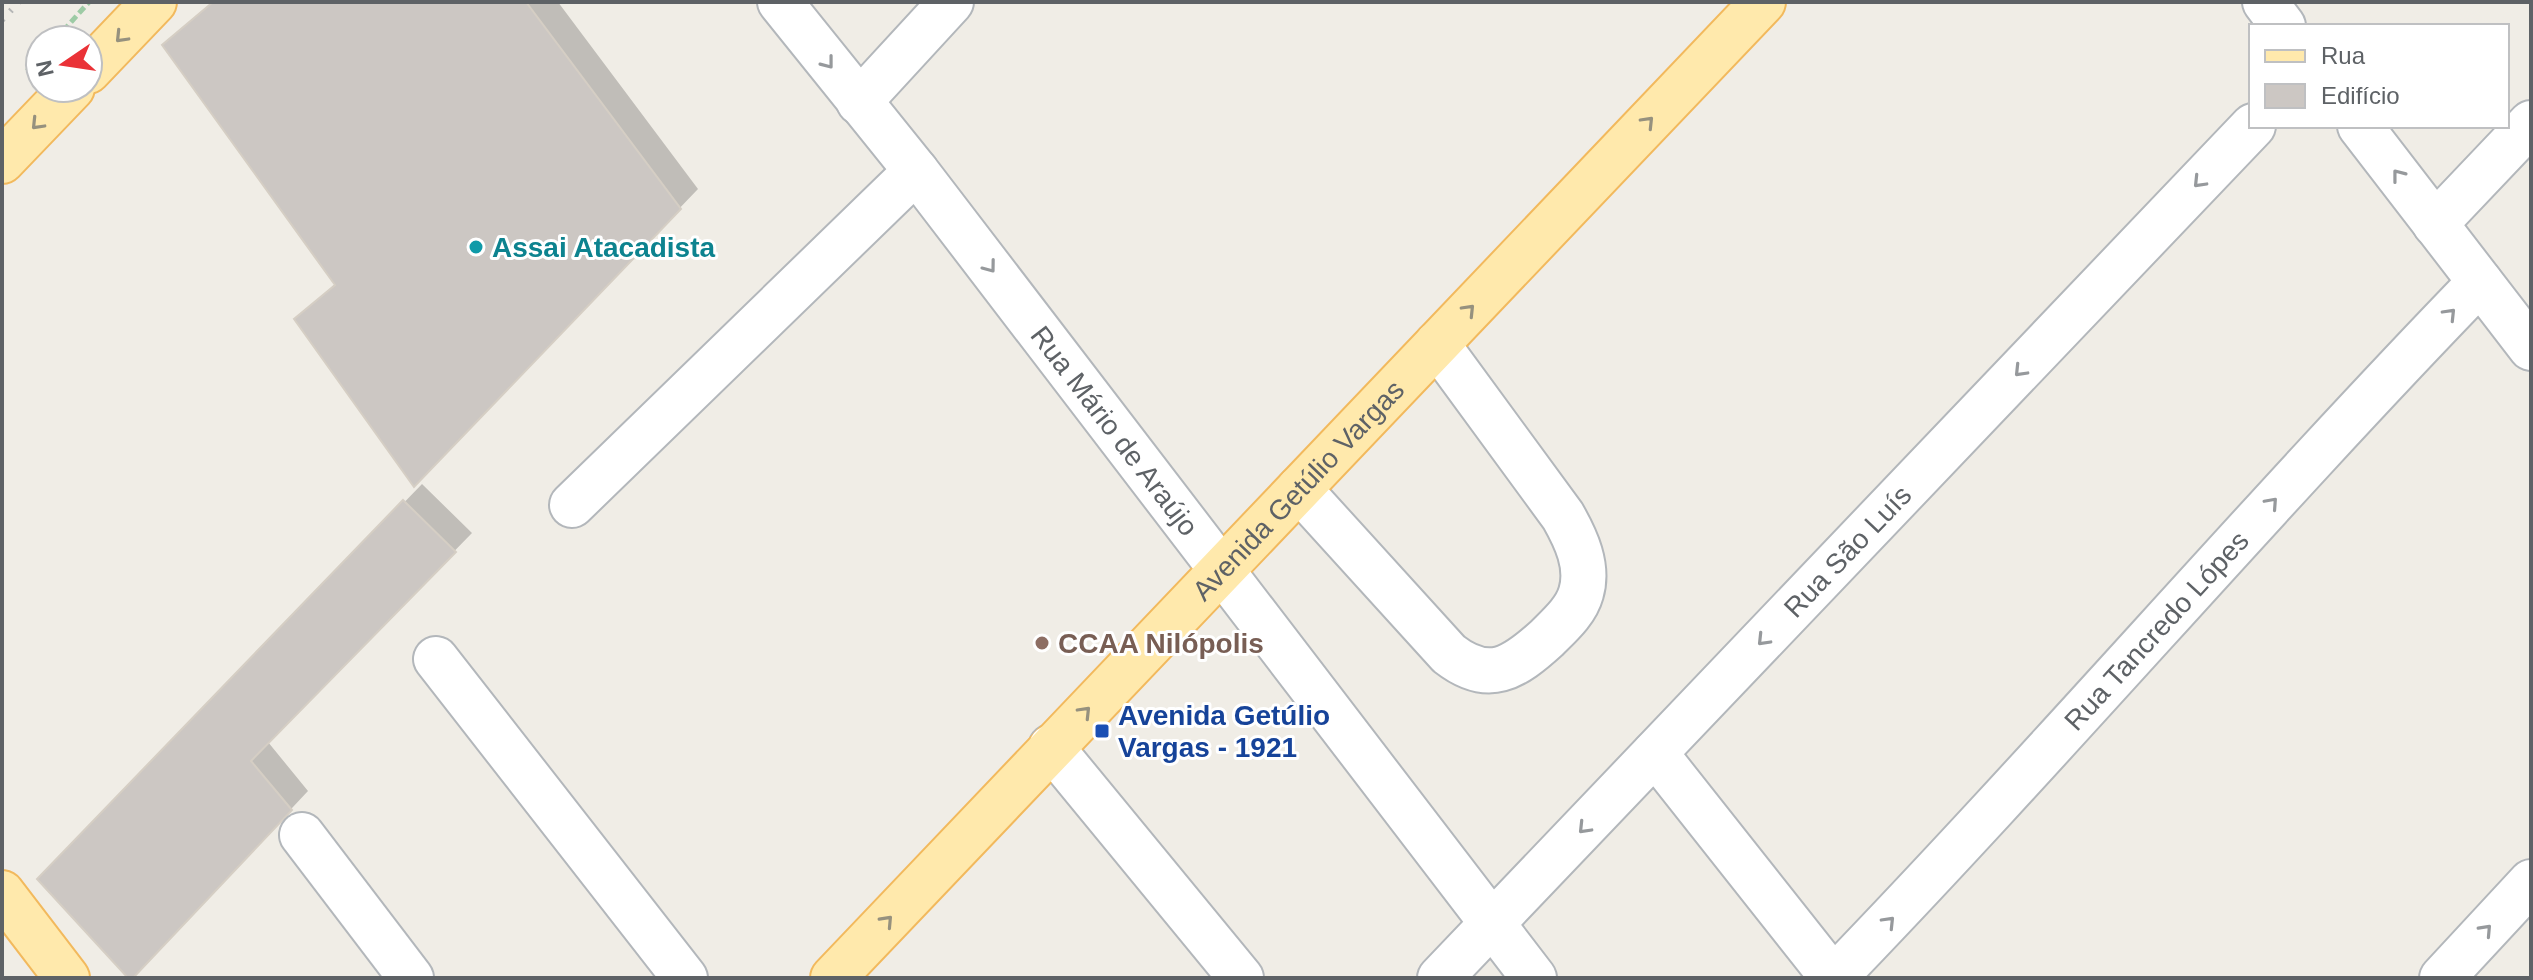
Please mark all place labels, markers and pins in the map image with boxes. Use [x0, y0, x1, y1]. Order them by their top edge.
place label: Assai Atacadista [492, 232, 715, 263]
marker: Assai Atacadista [467, 238, 485, 256]
place label: CCAA Nilópolis [1058, 628, 1264, 659]
marker: CCAA Nilópolis [1033, 634, 1051, 652]
place label: Avenida Getúlio Vargas - 1921 [1118, 700, 1330, 763]
marker: Avenida Getúlio Vargas - 1921 [1093, 722, 1111, 740]

